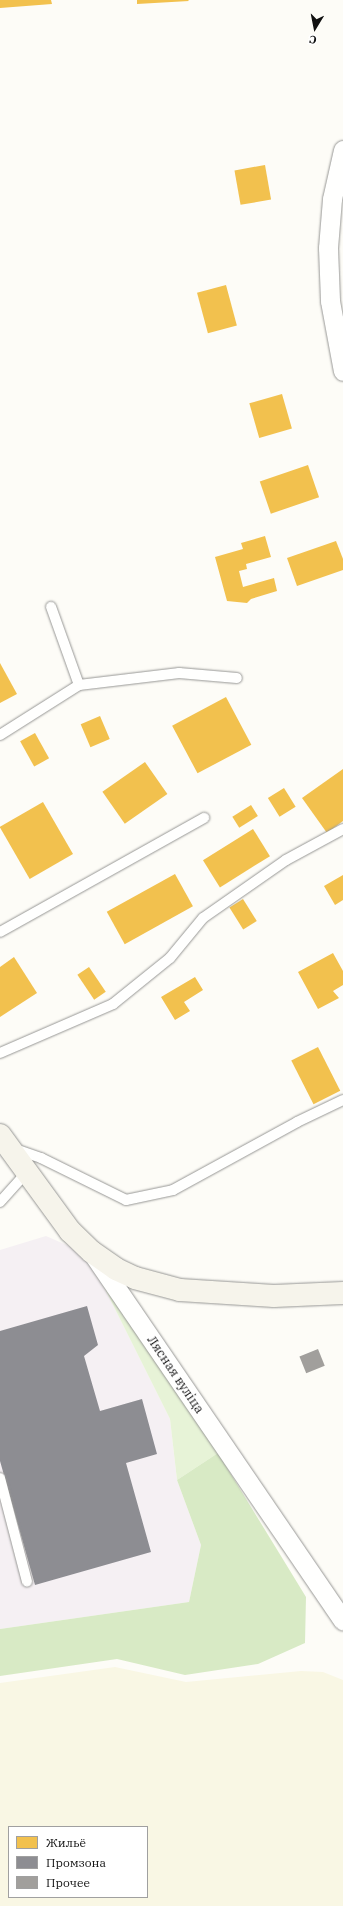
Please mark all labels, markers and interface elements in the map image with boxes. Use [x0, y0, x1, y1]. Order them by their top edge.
north arrow [295, 8, 335, 48]
text: С [308, 32, 318, 47]
street label: Лясная вуліца [143, 1333, 207, 1417]
legend [8, 1826, 148, 1898]
text: Жильё [46, 1835, 86, 1850]
text: Промзона [46, 1855, 106, 1870]
text: Прочее [46, 1875, 90, 1890]

